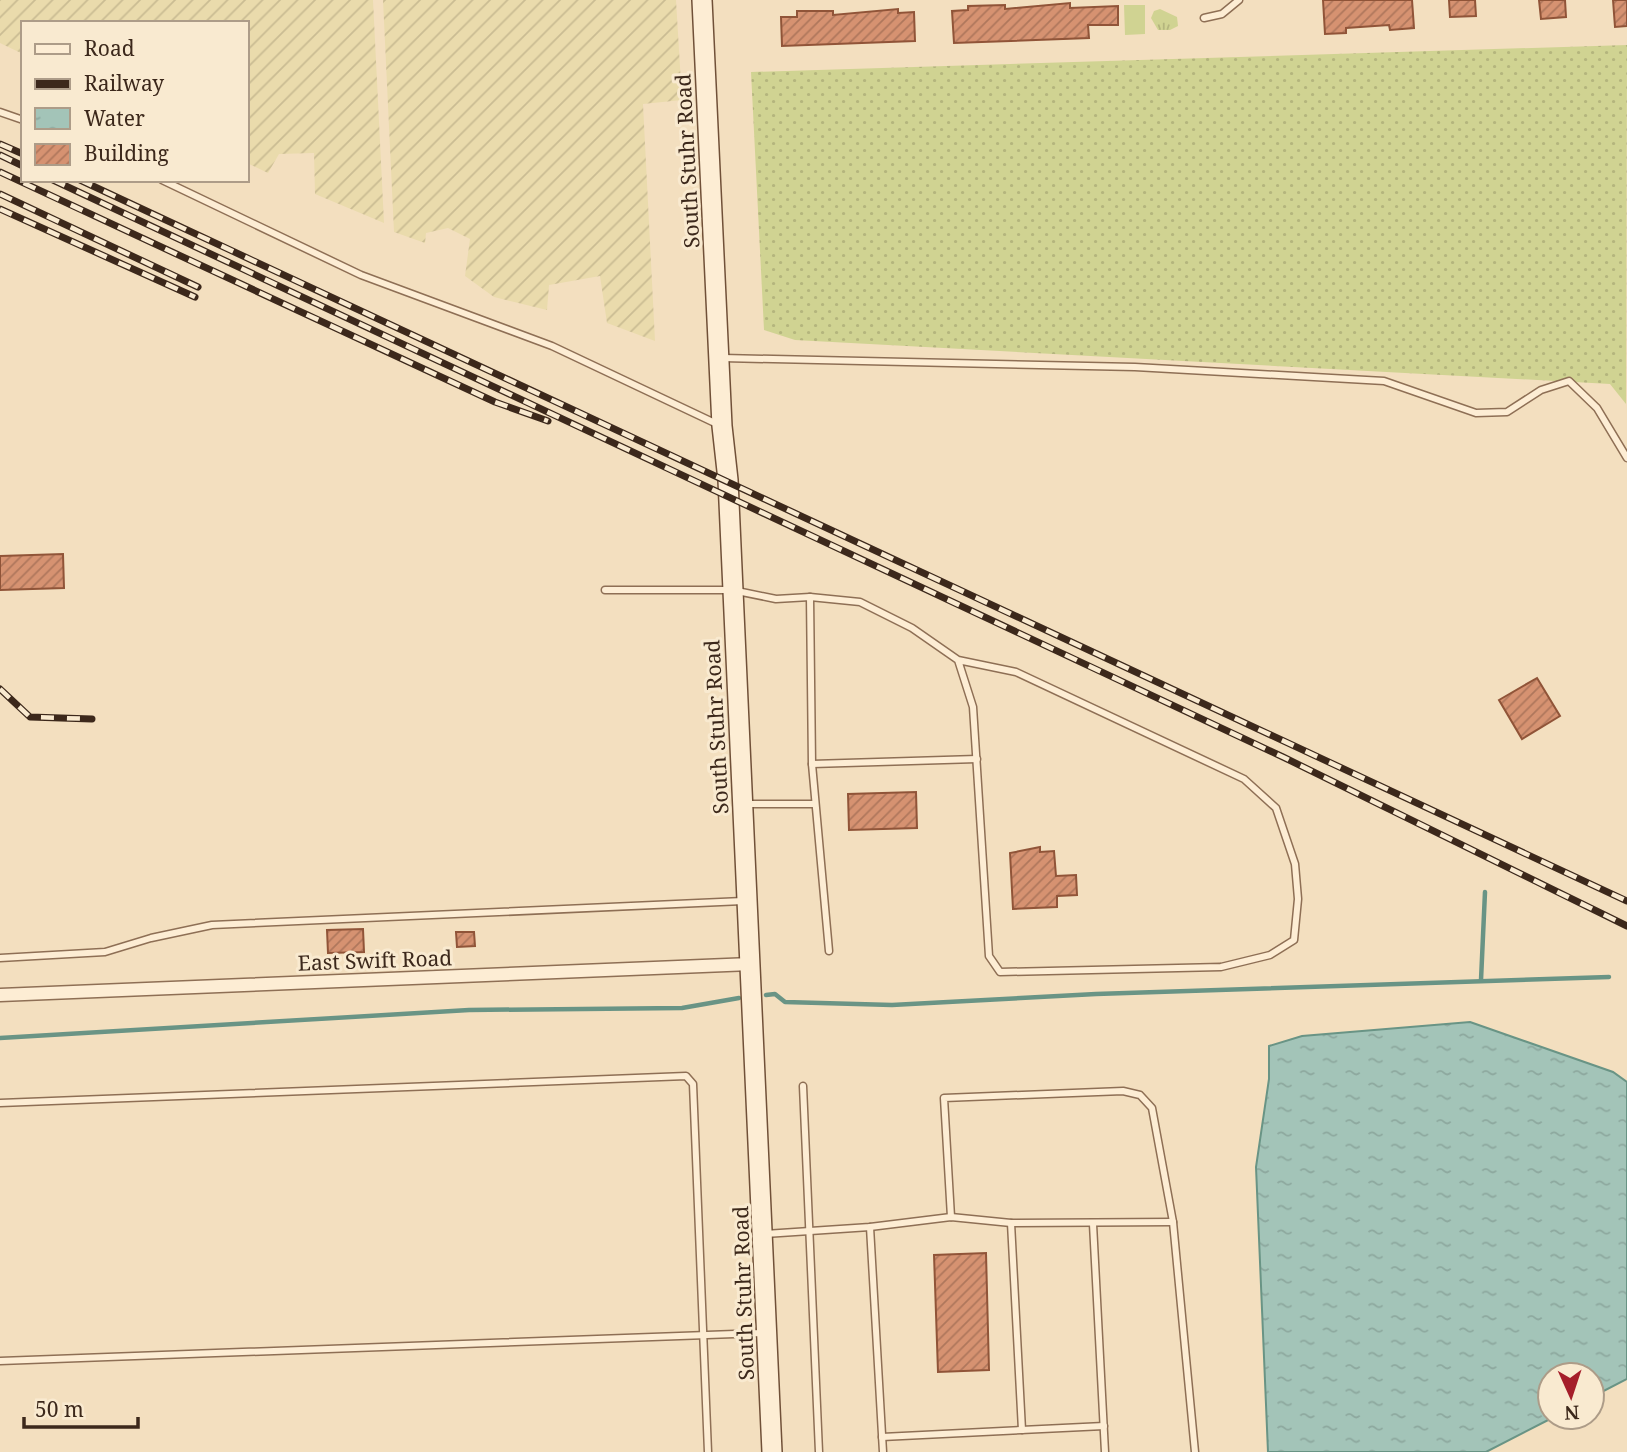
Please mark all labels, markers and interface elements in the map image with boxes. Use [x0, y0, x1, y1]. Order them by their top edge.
legend [21, 21, 248, 182]
text: Road [84, 34, 135, 62]
text: Railway [84, 69, 164, 97]
street label: South Stuhr Road [668, 73, 706, 249]
text: Water [84, 104, 145, 132]
text: Building [84, 139, 169, 167]
street label: South Stuhr Road [697, 639, 735, 815]
street label: East Swift Road [297, 943, 453, 977]
street label: South Stuhr Road [726, 1205, 760, 1381]
north arrow [1536, 1361, 1606, 1431]
scale bar [24, 1386, 138, 1430]
text: 50 m [35, 1395, 84, 1423]
text: N [1564, 1400, 1580, 1426]

